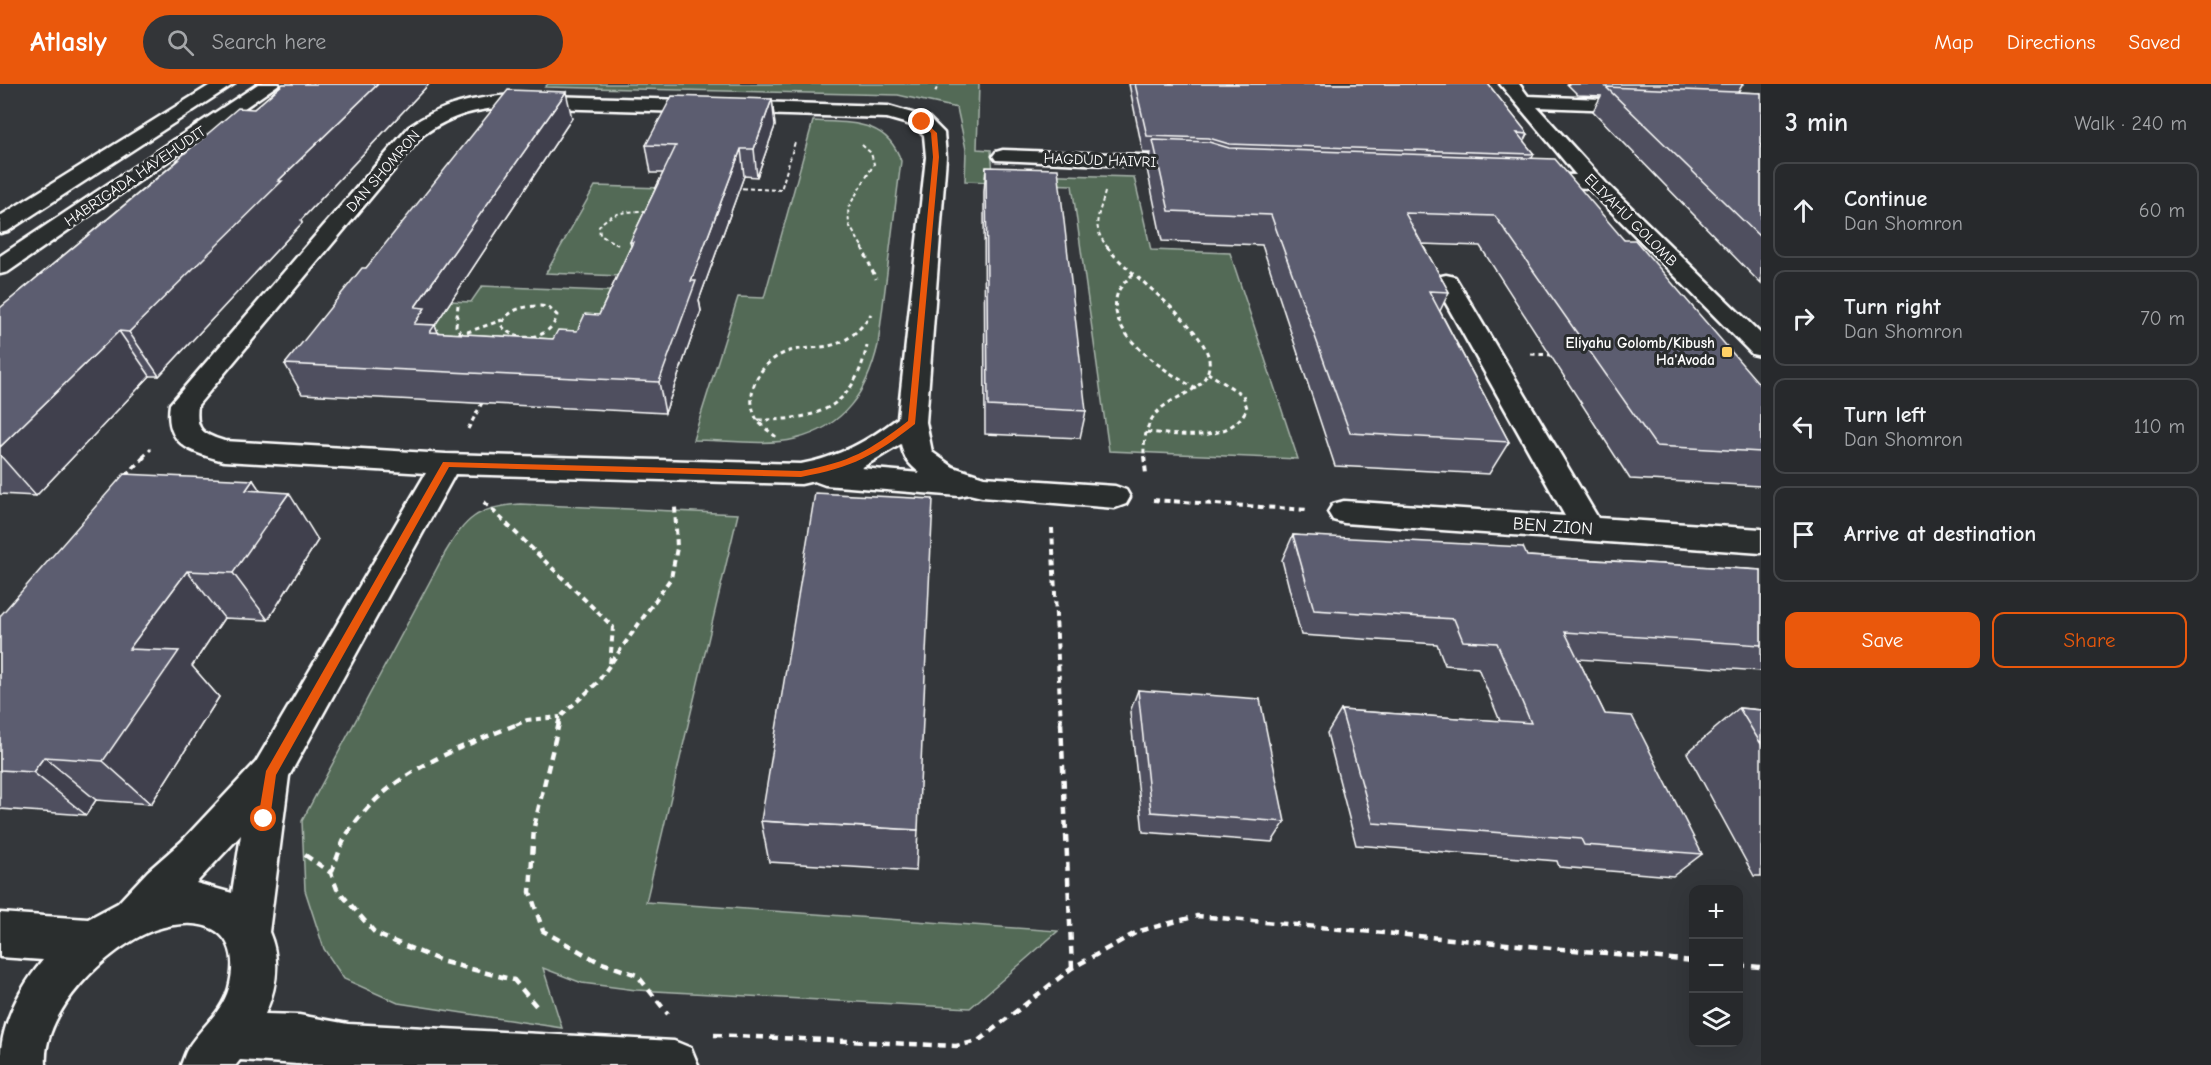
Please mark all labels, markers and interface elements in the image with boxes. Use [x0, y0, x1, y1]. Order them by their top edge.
search box [143, 15, 563, 69]
text: Atlasly [30, 26, 107, 58]
icon: search [164, 26, 197, 59]
text: Search here [212, 29, 326, 55]
text: Map [1934, 30, 1974, 54]
text: Directions [2007, 30, 2096, 54]
text: Saved [2129, 30, 2181, 54]
route end [908, 108, 934, 134]
text: 3 min [1785, 108, 1848, 138]
text: Walk · 240 m [2074, 112, 2187, 135]
street label: HABRIGADA HAYEHUDIT [61, 122, 209, 230]
street label: DAN SHOMRON [342, 126, 424, 216]
street label: HAGDUD HAIVRI [1043, 149, 1157, 171]
street label: ELIYAHU GOLOMB [1581, 170, 1681, 270]
text: Continue [1844, 186, 1927, 212]
icon: ahead [1787, 194, 1820, 227]
text: 60 m [2139, 199, 2185, 222]
text: Dan Shomron [1844, 212, 1963, 235]
text: Turn right [1844, 294, 1941, 320]
icon: right [1787, 302, 1820, 335]
text: 70 m [2140, 307, 2185, 330]
text: Dan Shomron [1844, 320, 1963, 343]
place label: Eliyahu Golomb/Kibush Ha'Avoda [1566, 334, 1715, 369]
marker: Eliyahu Golomb/Kibush Ha'Avoda [1720, 345, 1734, 359]
text: Turn left [1844, 402, 1926, 428]
icon: left [1787, 410, 1820, 443]
text: 110 m [2134, 415, 2185, 438]
text: Dan Shomron [1844, 428, 1963, 451]
street label: BEN ZION [1512, 513, 1594, 540]
icon: arrive [1787, 518, 1820, 551]
text: Arrive at destination [1844, 521, 2036, 547]
button: Save [1785, 612, 1980, 668]
button: Share [1992, 612, 2187, 668]
route start [250, 805, 276, 831]
map controls [1689, 885, 1743, 1047]
button: + [1689, 885, 1743, 939]
button: − [1689, 939, 1743, 993]
button: layers [1689, 993, 1743, 1047]

